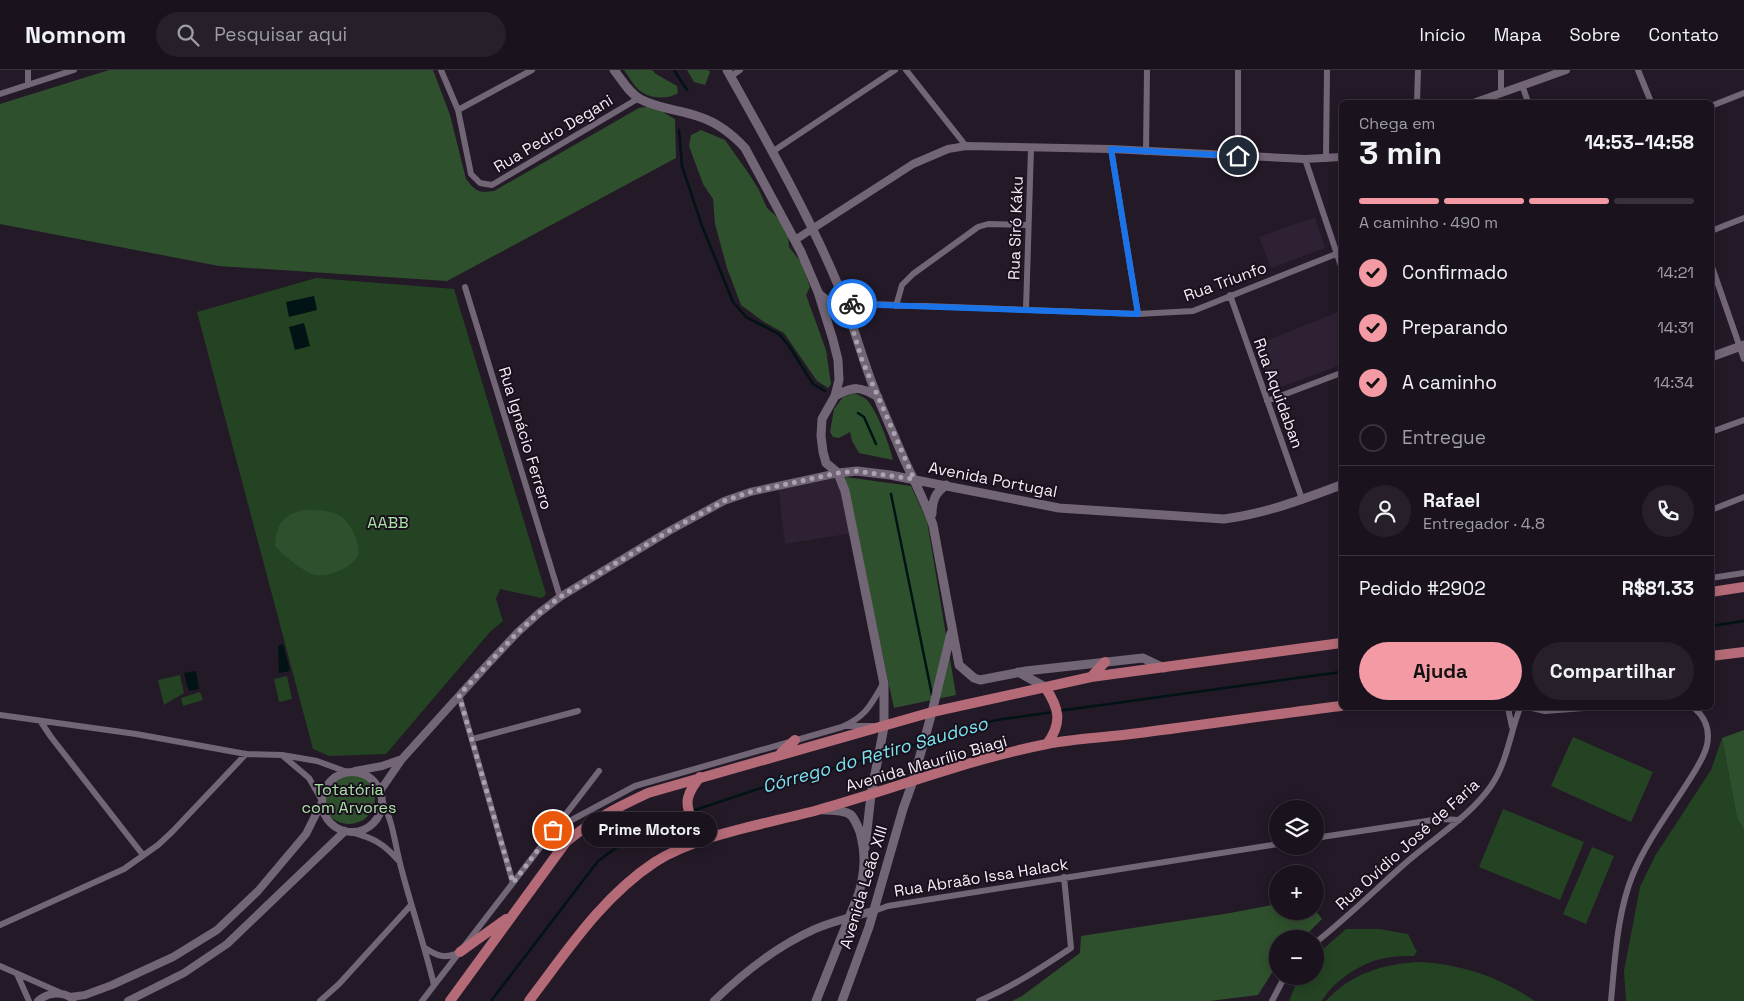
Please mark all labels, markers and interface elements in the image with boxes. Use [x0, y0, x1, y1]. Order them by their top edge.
search box [156, 12, 506, 57]
text: Nomnom [25, 19, 126, 50]
icon: search [174, 21, 202, 49]
text: Pesquisar aqui [214, 22, 347, 47]
text: Início [1420, 23, 1466, 46]
text: Mapa [1494, 23, 1542, 46]
text: Sobre [1570, 23, 1620, 46]
text: Contato [1648, 23, 1719, 46]
street label: Rua Pedro Degani [490, 90, 617, 177]
text: Chega em [1359, 113, 1435, 134]
text: 14:53–14:58 [1584, 130, 1694, 155]
text: 3 min [1359, 133, 1442, 173]
pin [1217, 135, 1259, 177]
icon: home [1224, 142, 1252, 170]
street label: Rua Siró Káku [1003, 176, 1028, 280]
text: A caminho · 490 m [1359, 212, 1498, 233]
street label: Rua Triunfo [1181, 257, 1270, 306]
icon: check [1359, 259, 1387, 287]
text: Confirmado [1402, 260, 1508, 285]
text: 14:21 [1657, 262, 1694, 283]
courier [827, 279, 877, 329]
icon: bike [838, 290, 866, 318]
icon: check [1359, 314, 1387, 342]
text: Preparando [1402, 315, 1508, 340]
text: 14:31 [1657, 317, 1694, 338]
street label: Rua Aquidaban [1249, 335, 1308, 451]
street label: Rua Ignácio Ferrero [494, 364, 557, 512]
icon: check [1359, 369, 1387, 397]
text: A caminho [1402, 370, 1497, 395]
text: 14:34 [1654, 372, 1694, 393]
text: Entregue [1402, 425, 1486, 450]
street label: Avenida Portugal [927, 457, 1059, 502]
button: person [1359, 485, 1411, 537]
button: phone [1642, 485, 1694, 537]
text: Rafael [1423, 488, 1480, 513]
park label: AABB [367, 512, 409, 533]
text: Entregador · 4.8 [1423, 513, 1545, 534]
text: Pedido #2902 [1359, 576, 1486, 601]
text: R$81.33 [1622, 576, 1694, 601]
button: Ajuda [1359, 642, 1522, 700]
button: Compartilhar [1532, 642, 1694, 700]
water label: Córrego do Retiro Saudoso [760, 711, 991, 798]
street label: Avenida Maurílio Biagi [843, 730, 1009, 797]
street label: Rua Ovídio José de Faria [1331, 774, 1484, 915]
park label: Totatória com Arvores [301, 779, 397, 818]
map controls [1269, 800, 1324, 985]
button: layers [1269, 800, 1324, 855]
pin [532, 809, 574, 851]
callout: Prime Motors [583, 812, 718, 848]
icon: bag [539, 816, 567, 844]
text: Prime Motors [598, 819, 701, 840]
street label: Avenida Leão XIII [835, 823, 892, 951]
street label: Rua Abraão Issa Halack [892, 853, 1070, 902]
button: + [1269, 865, 1324, 920]
button: − [1269, 930, 1324, 985]

